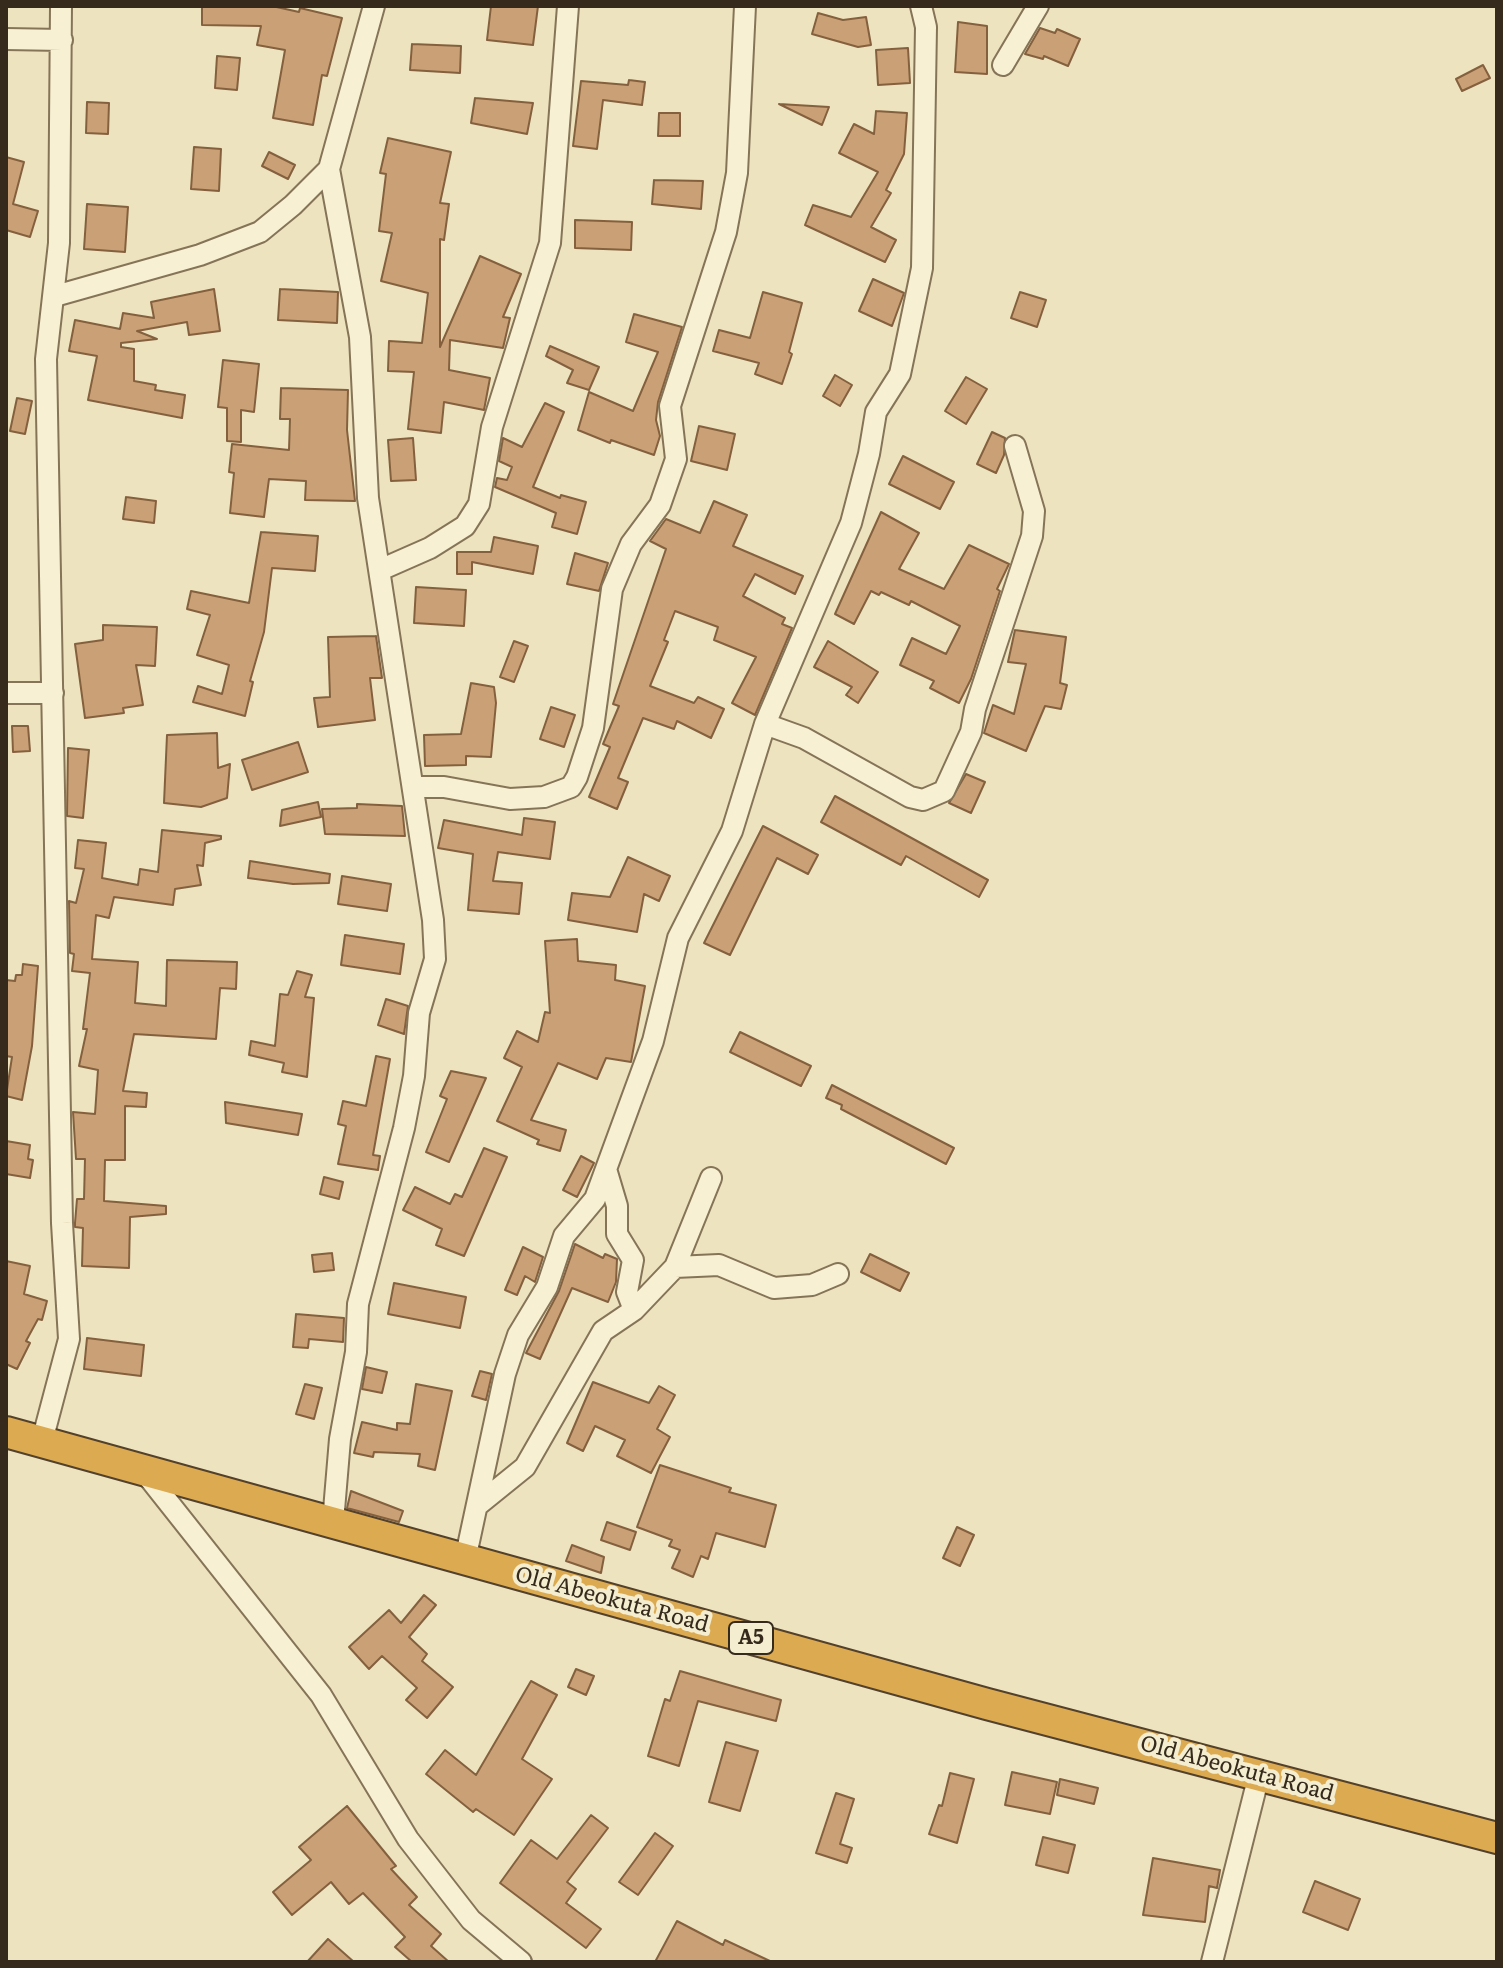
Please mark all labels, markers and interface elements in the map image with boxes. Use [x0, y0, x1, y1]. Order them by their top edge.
street label: Old Abeokuta Road [512, 1561, 712, 1639]
road number: A5 [729, 1622, 773, 1654]
street label: Old Abeokuta Road [1137, 1730, 1337, 1808]

